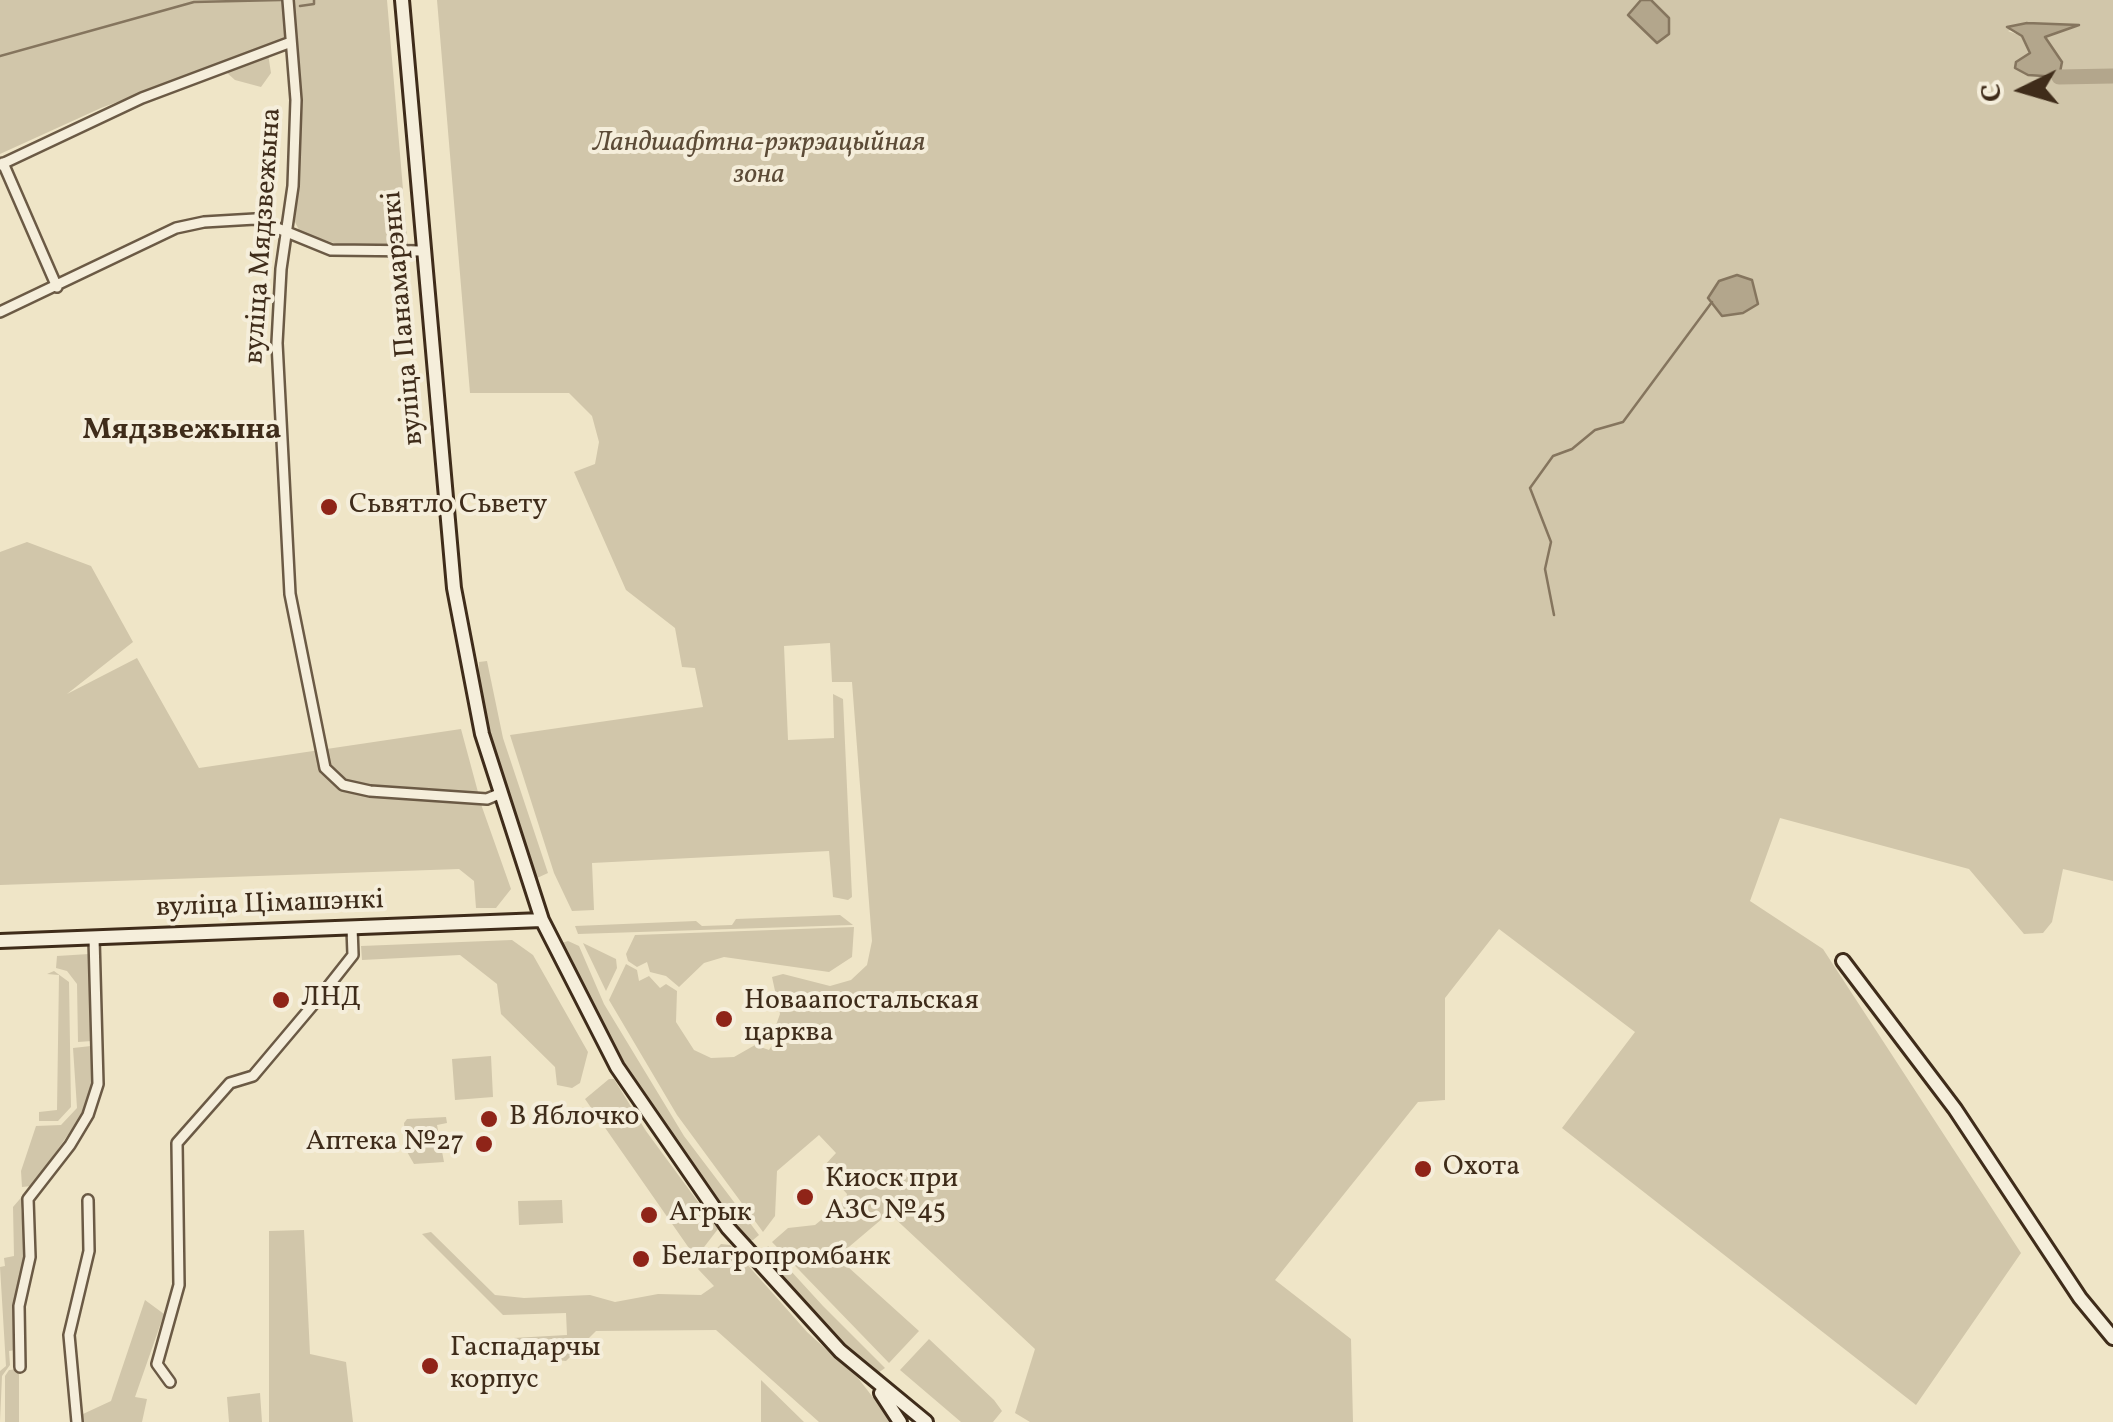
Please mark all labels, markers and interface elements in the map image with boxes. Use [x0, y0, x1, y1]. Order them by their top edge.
north arrow [1973, 40, 2073, 140]
text: С [1972, 82, 2013, 103]
street label: вуліца Мядзвежына [239, 107, 291, 365]
park label: Ландшафтна-рэкрэацыйная зона [593, 128, 925, 194]
street label: вуліца Панамарэнкі [377, 189, 433, 447]
district label: Мядзвежына [83, 414, 281, 450]
place label: Сьвятло Сьвету [349, 490, 547, 524]
marker: Сьвятло Сьвету [318, 496, 340, 518]
street label: вуліца Цімашэнкі [155, 885, 385, 927]
place label: ЛНД [301, 983, 361, 1017]
place label: Новаапостальская царква [744, 986, 979, 1052]
marker: ЛНД [270, 989, 292, 1011]
marker: Новаапостальская царква [713, 1008, 735, 1030]
place label: В Яблочко [509, 1102, 640, 1136]
marker: В Яблочко [478, 1108, 500, 1130]
place label: Аптека №27 [306, 1127, 464, 1161]
marker: Аптека №27 [473, 1133, 495, 1155]
place label: Охота [1443, 1152, 1520, 1186]
marker: Охота [1412, 1158, 1434, 1180]
place label: Киоск при АЗС №45 [825, 1164, 958, 1230]
marker: Киоск при АЗС №45 [794, 1186, 816, 1208]
place label: Агрык [669, 1198, 752, 1232]
marker: Агрык [638, 1204, 660, 1226]
place label: Белагропромбанк [661, 1242, 891, 1276]
marker: Белагропромбанк [630, 1248, 652, 1270]
place label: Гаспадарчы корпус [450, 1333, 601, 1399]
marker: Гаспадарчы корпус [419, 1355, 441, 1377]

